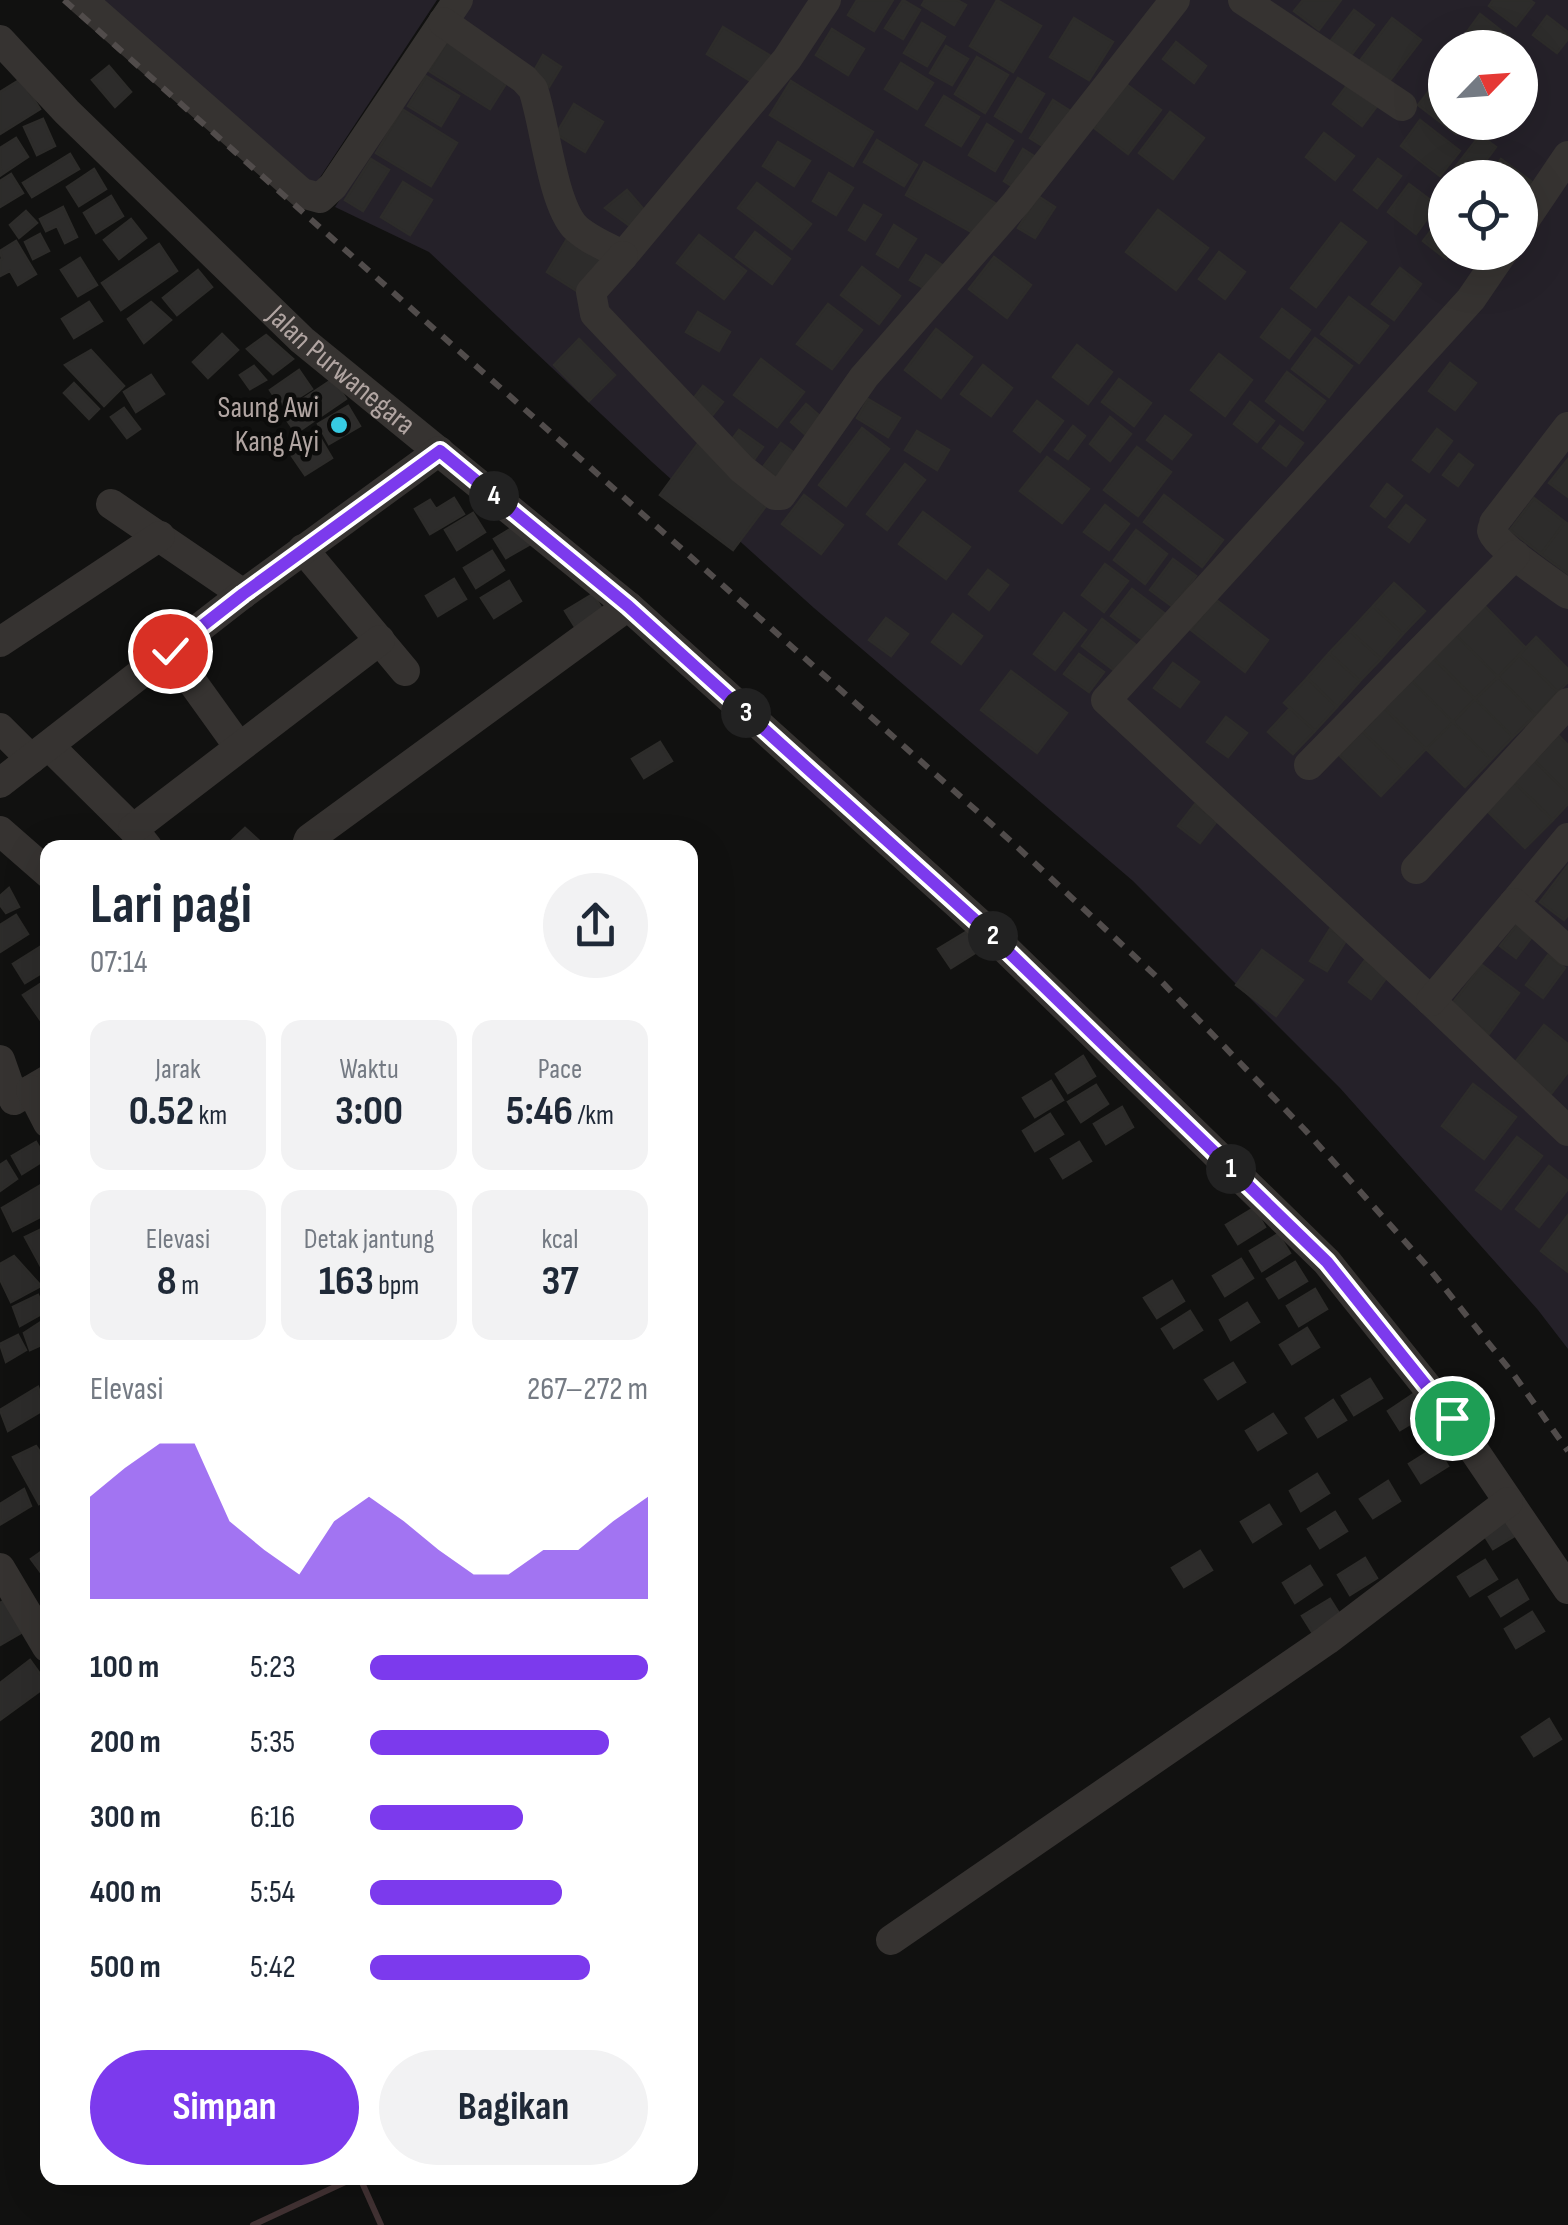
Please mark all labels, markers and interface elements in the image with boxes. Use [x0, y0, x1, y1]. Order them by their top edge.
north arrow [1428, 30, 1538, 140]
map controls [1428, 30, 1538, 270]
button: locate [1428, 160, 1538, 270]
street label: Jalan Purwanegara [259, 297, 422, 443]
place label: Saung Awi Kang Ayi [218, 390, 319, 460]
marker: Saung Awi Kang Ayi [328, 414, 350, 436]
pin: 4 [469, 471, 519, 521]
text: 4 [487, 479, 501, 512]
pin [128, 609, 213, 694]
icon: check [143, 624, 198, 679]
pin: 3 [721, 688, 771, 738]
text: 3 [740, 696, 752, 729]
text: Lari pagi [90, 872, 252, 939]
button: share [543, 873, 648, 978]
pin: 2 [968, 911, 1018, 961]
text: 2 [987, 919, 999, 952]
text: 07:14 [90, 943, 147, 982]
text: Jarak [155, 1053, 201, 1086]
text: Waktu [339, 1053, 399, 1086]
text: Pace [538, 1053, 582, 1086]
text: 0.52 [129, 1086, 194, 1137]
text: 3:00 [335, 1086, 403, 1137]
text: 5:46 [506, 1086, 573, 1137]
text: km [194, 1099, 227, 1132]
text: /km [573, 1099, 614, 1132]
pin: 1 [1206, 1144, 1256, 1194]
text: 1 [1226, 1152, 1236, 1185]
text: Elevasi [146, 1223, 210, 1256]
text: Detak jantung [304, 1223, 434, 1256]
text: kcal [541, 1223, 579, 1256]
text: 8 [157, 1256, 177, 1307]
text: 163 [319, 1256, 374, 1307]
text: 37 [541, 1256, 579, 1307]
text: m [177, 1269, 199, 1302]
text: bpm [374, 1269, 419, 1302]
text: Elevasi [90, 1370, 163, 1409]
text: 267–272 m [527, 1370, 648, 1409]
pin [1410, 1376, 1495, 1461]
icon: arrive [1425, 1391, 1480, 1446]
text: 100 m [90, 1648, 159, 1687]
text: 5:23 [250, 1648, 296, 1687]
text: 200 m [90, 1723, 161, 1762]
text: 5:35 [250, 1723, 295, 1762]
text: 300 m [90, 1798, 161, 1837]
text: 6:16 [250, 1798, 295, 1837]
text: 400 m [90, 1873, 162, 1912]
text: 5:54 [250, 1873, 295, 1912]
text: 500 m [90, 1948, 161, 1987]
text: 5:42 [250, 1948, 296, 1987]
button: Simpan [90, 2050, 359, 2165]
button: Bagikan [379, 2050, 648, 2165]

